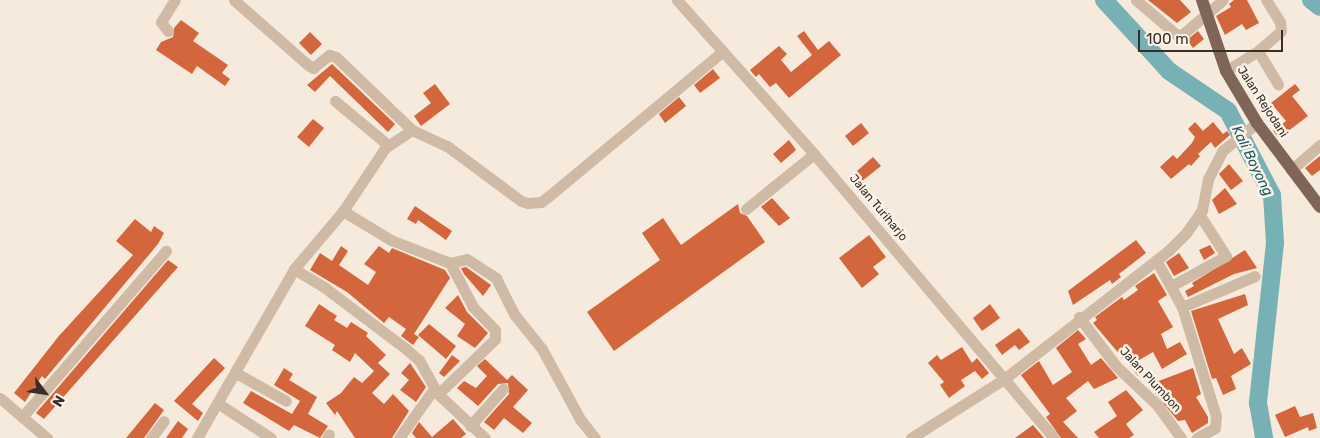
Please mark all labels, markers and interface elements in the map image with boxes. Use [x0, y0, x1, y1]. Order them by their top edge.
scale bar [1140, 20, 1285, 52]
text: 100 m [1146, 30, 1188, 48]
street label: Jalan Rejodani [1234, 64, 1290, 140]
water label: Kali Boyong [1228, 123, 1276, 199]
street label: Jalan Turiharjo [846, 172, 910, 244]
street label: Jalan Plumbon [1116, 344, 1184, 416]
north arrow [20, 368, 70, 418]
text: N [48, 392, 68, 410]

